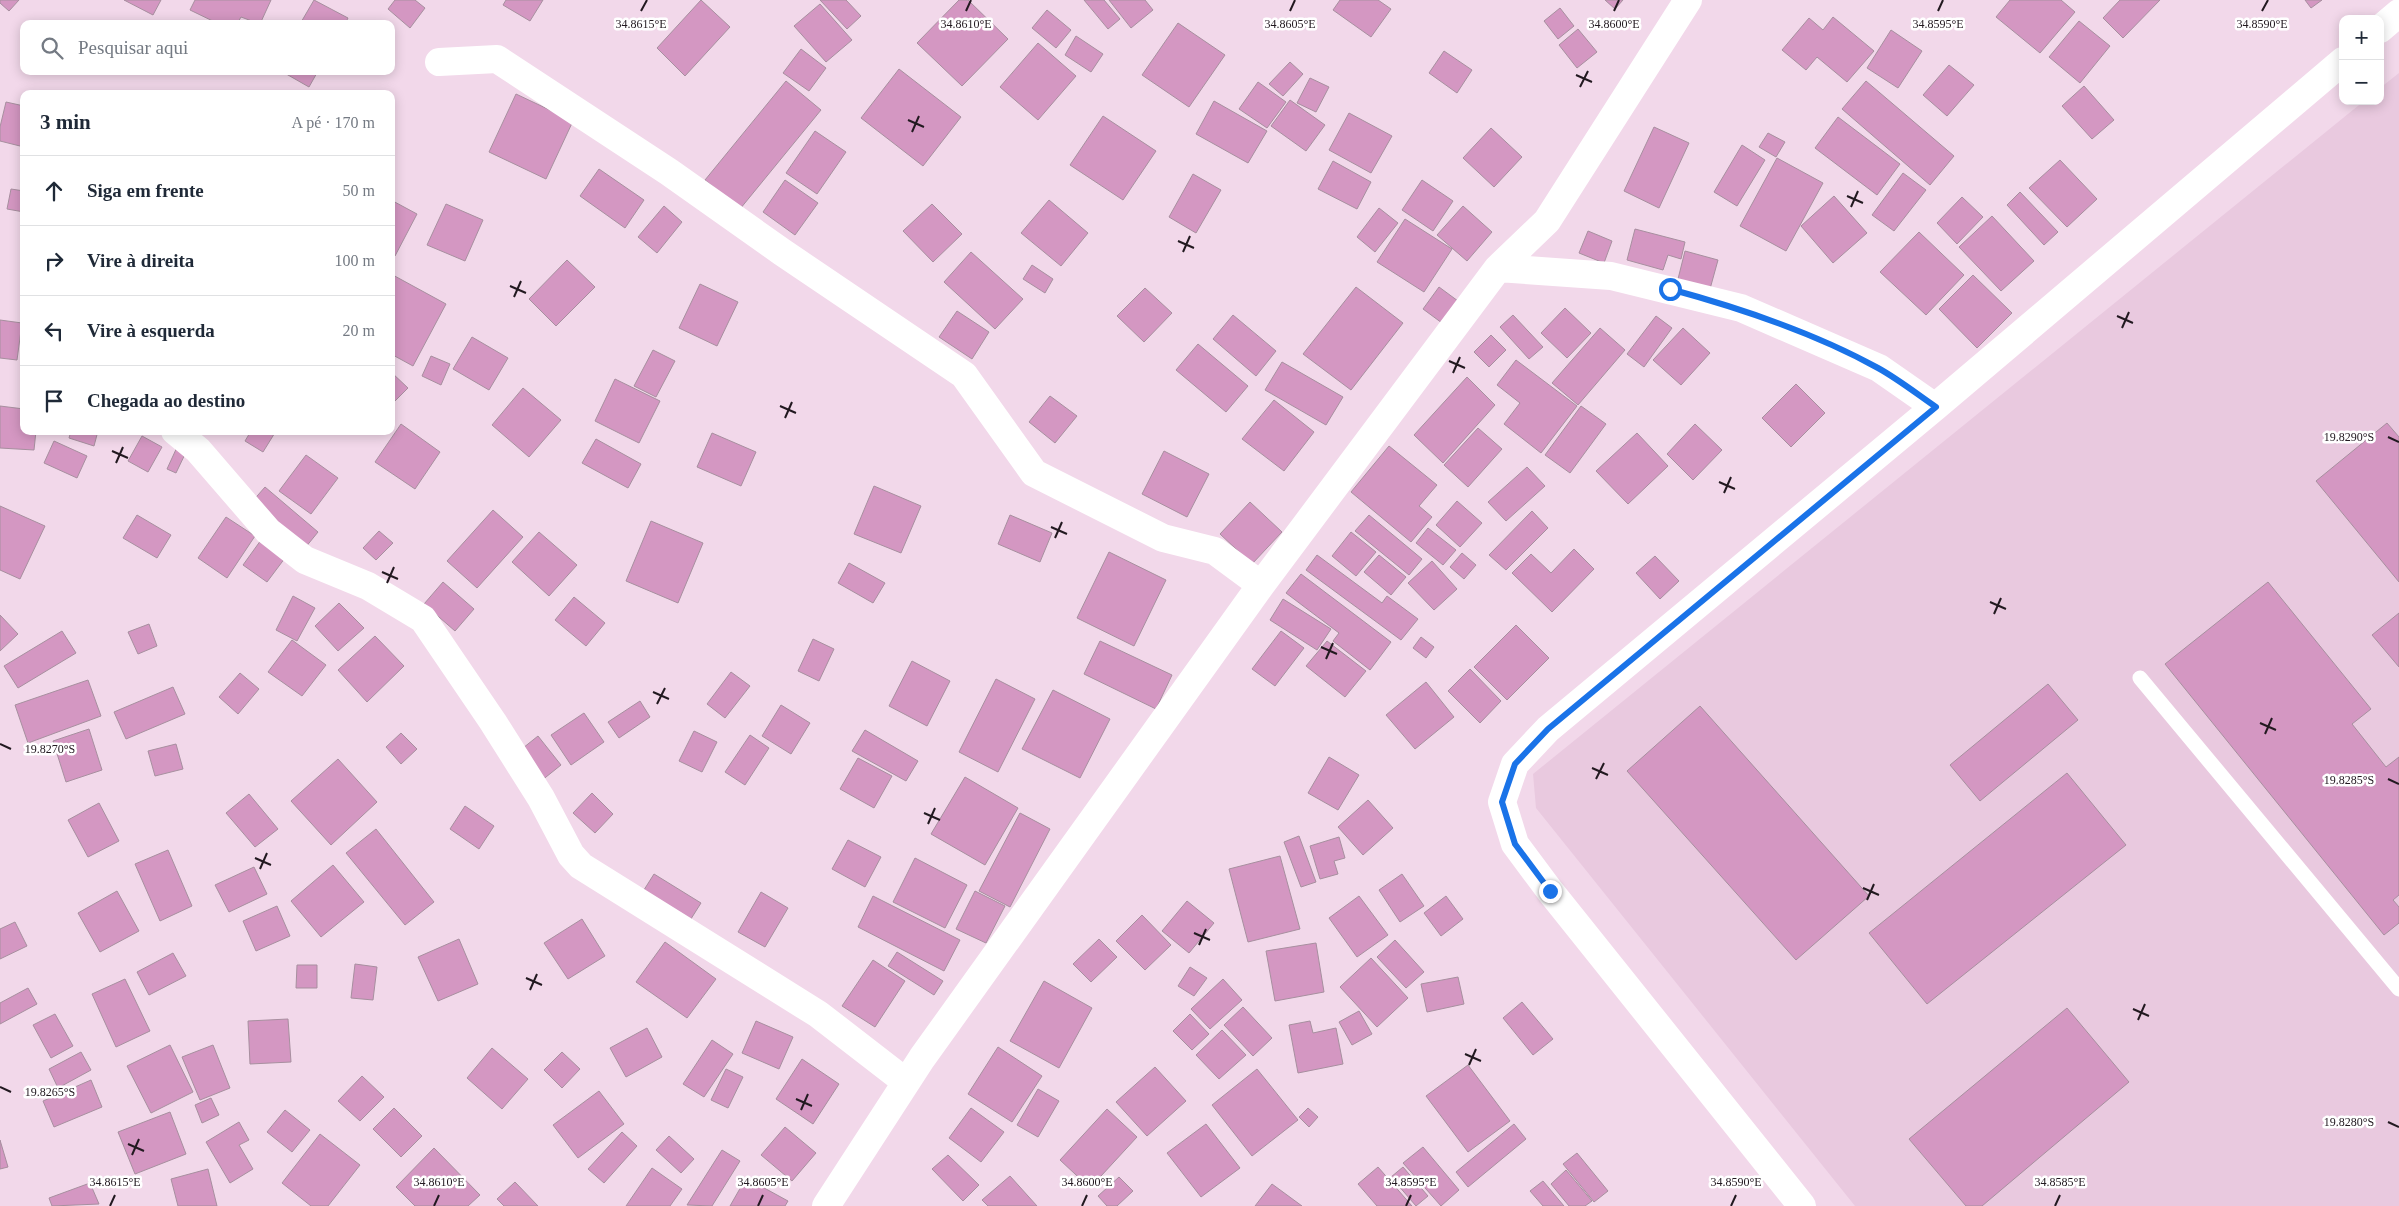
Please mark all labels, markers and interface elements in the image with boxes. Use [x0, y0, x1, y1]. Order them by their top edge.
map controls [2339, 15, 2384, 105]
button: + [2339, 15, 2384, 60]
text: 34.8615°E [615, 17, 667, 31]
text: 34.8610°E [940, 17, 992, 31]
text: 34.8605°E [1264, 17, 1316, 31]
text: 34.8600°E [1588, 17, 1640, 31]
text: 34.8595°E [1912, 17, 1964, 31]
text: 34.8590°E [2236, 17, 2288, 31]
search box [20, 20, 395, 75]
icon: search [38, 34, 66, 62]
text: Pesquisar aqui [78, 37, 188, 58]
button: − [2339, 60, 2384, 105]
text: 3 min [40, 110, 91, 134]
text: A pé · 170 m [291, 114, 375, 131]
icon: ahead [40, 177, 68, 205]
text: Siga em frente [87, 180, 204, 201]
text: 50 m [343, 182, 375, 199]
icon: right [40, 247, 68, 275]
text: Vire à direita [87, 250, 194, 271]
text: 100 m [335, 252, 375, 269]
route start [1659, 278, 1682, 301]
icon: left [40, 317, 68, 345]
text: Vire à esquerda [87, 320, 215, 341]
text: 20 m [343, 322, 375, 339]
icon: arrive [40, 387, 68, 415]
text: Chegada ao destino [87, 390, 245, 411]
text: 19.8290°S [2324, 430, 2374, 444]
text: 19.8270°S [25, 742, 75, 756]
text: 19.8285°S [2324, 773, 2374, 787]
route end [1539, 880, 1562, 903]
text: 19.8265°S [25, 1085, 75, 1099]
text: 19.8280°S [2324, 1115, 2374, 1129]
text: 34.8615°E [89, 1175, 141, 1189]
text: 34.8610°E [413, 1175, 465, 1189]
text: 34.8605°E [737, 1175, 789, 1189]
text: 34.8600°E [1061, 1175, 1113, 1189]
text: 34.8595°E [1385, 1175, 1437, 1189]
text: 34.8590°E [1710, 1175, 1762, 1189]
text: 34.8585°E [2034, 1175, 2086, 1189]

